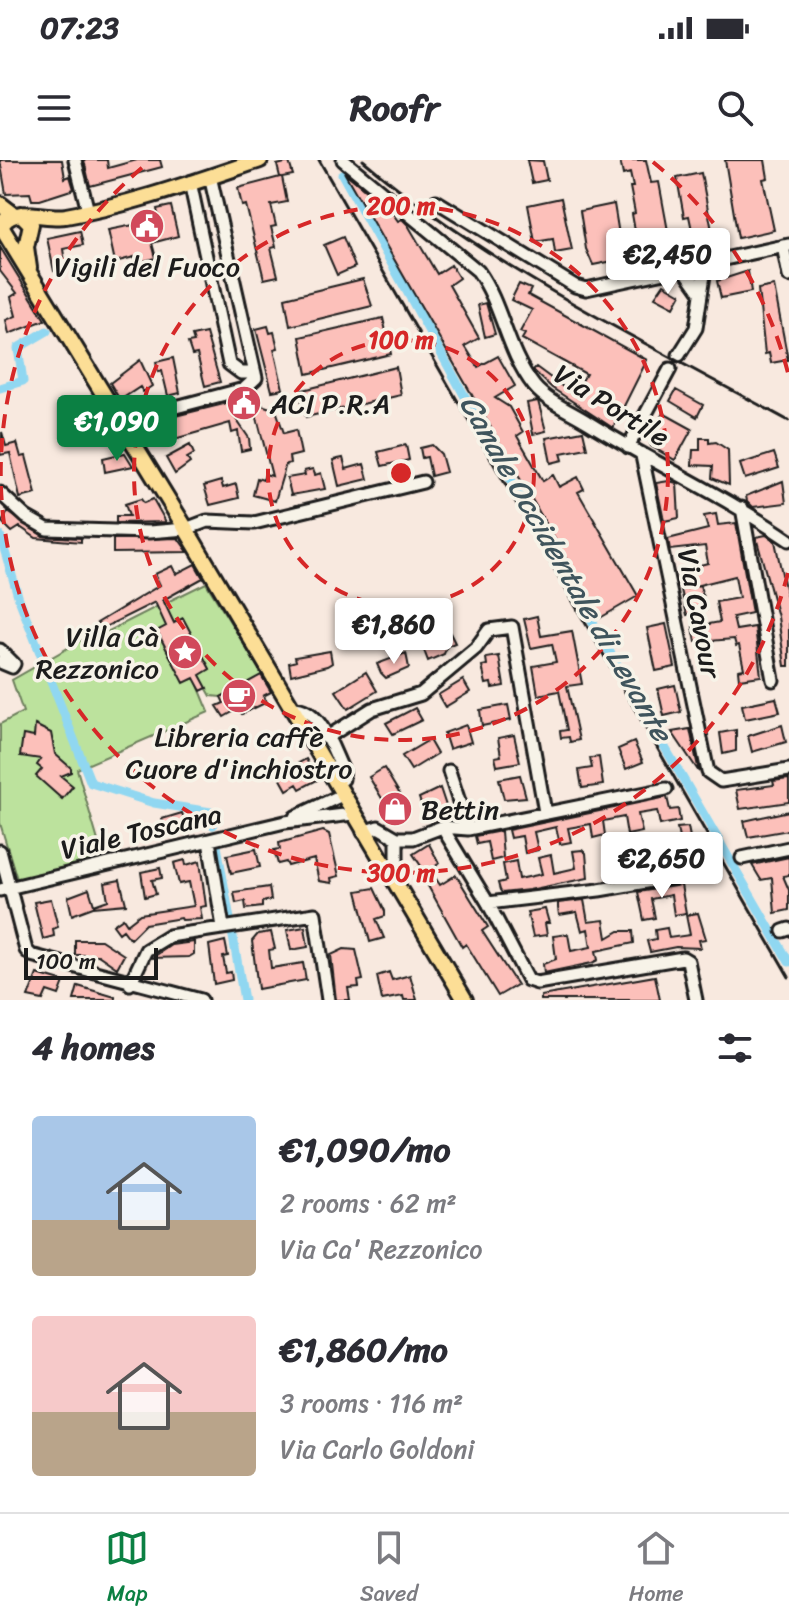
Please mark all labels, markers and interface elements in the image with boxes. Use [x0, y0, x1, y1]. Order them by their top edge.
text: 07:23 [40, 1, 119, 55]
text: Roofr [350, 76, 439, 140]
icon: menu [32, 86, 76, 130]
icon: search [713, 86, 757, 130]
text: 200 m [366, 185, 436, 227]
public building icon: Vigili del Fuoco [128, 207, 166, 245]
pin: €2,450 [603, 228, 733, 296]
text: €2,450 [624, 231, 712, 277]
place label: Vigili del Fuoco [54, 242, 240, 291]
text: 100 m [368, 319, 434, 361]
street label: Via Portile [544, 350, 680, 461]
place label: ACI P.R.A [269, 379, 390, 428]
public building icon: ACI P.R.A [225, 384, 263, 422]
water label: Canale Occidentale di Levante [444, 384, 689, 754]
pin: €1,090 [52, 395, 182, 463]
text: €1,090 [75, 398, 159, 444]
centre of rings [387, 459, 415, 487]
street label: Via Cavour [663, 544, 736, 684]
pin: €1,860 [329, 598, 459, 666]
text: €1,860 [353, 601, 435, 647]
place label: Villa Cà Rezzonico [36, 612, 159, 693]
place icon: Villa Cà Rezzonico [166, 633, 204, 671]
cafe icon: Libreria caffè Cuore d'inchiostro [220, 677, 258, 715]
place label: Libreria caffè Cuore d'inchiostro [126, 712, 352, 793]
place label: Bettin [421, 785, 499, 834]
street label: Viale Toscana [56, 789, 226, 874]
shop icon: Bettin [376, 790, 414, 828]
pin: €2,650 [597, 832, 727, 900]
text: €2,650 [619, 835, 705, 881]
text: 300 m [366, 852, 436, 894]
text: 100 m [36, 942, 96, 981]
scale bar [24, 944, 158, 980]
text: 4 homes [32, 1018, 155, 1078]
icon: filters [713, 1026, 757, 1070]
text: €1,090/mo [280, 1120, 450, 1180]
icon: home [96, 1148, 192, 1244]
text: 2 rooms · 62 m² [280, 1180, 457, 1226]
text: Via Ca' Rezzonico [280, 1226, 482, 1272]
text: €1,860/mo [280, 1320, 448, 1380]
icon: home [96, 1348, 192, 1444]
text: 3 rooms · 116 m² [280, 1380, 463, 1426]
text: Via Carlo Goldoni [280, 1426, 474, 1472]
tab: Map [105, 1526, 149, 1613]
tab: Saved [360, 1526, 418, 1613]
tab: Home [629, 1526, 684, 1613]

